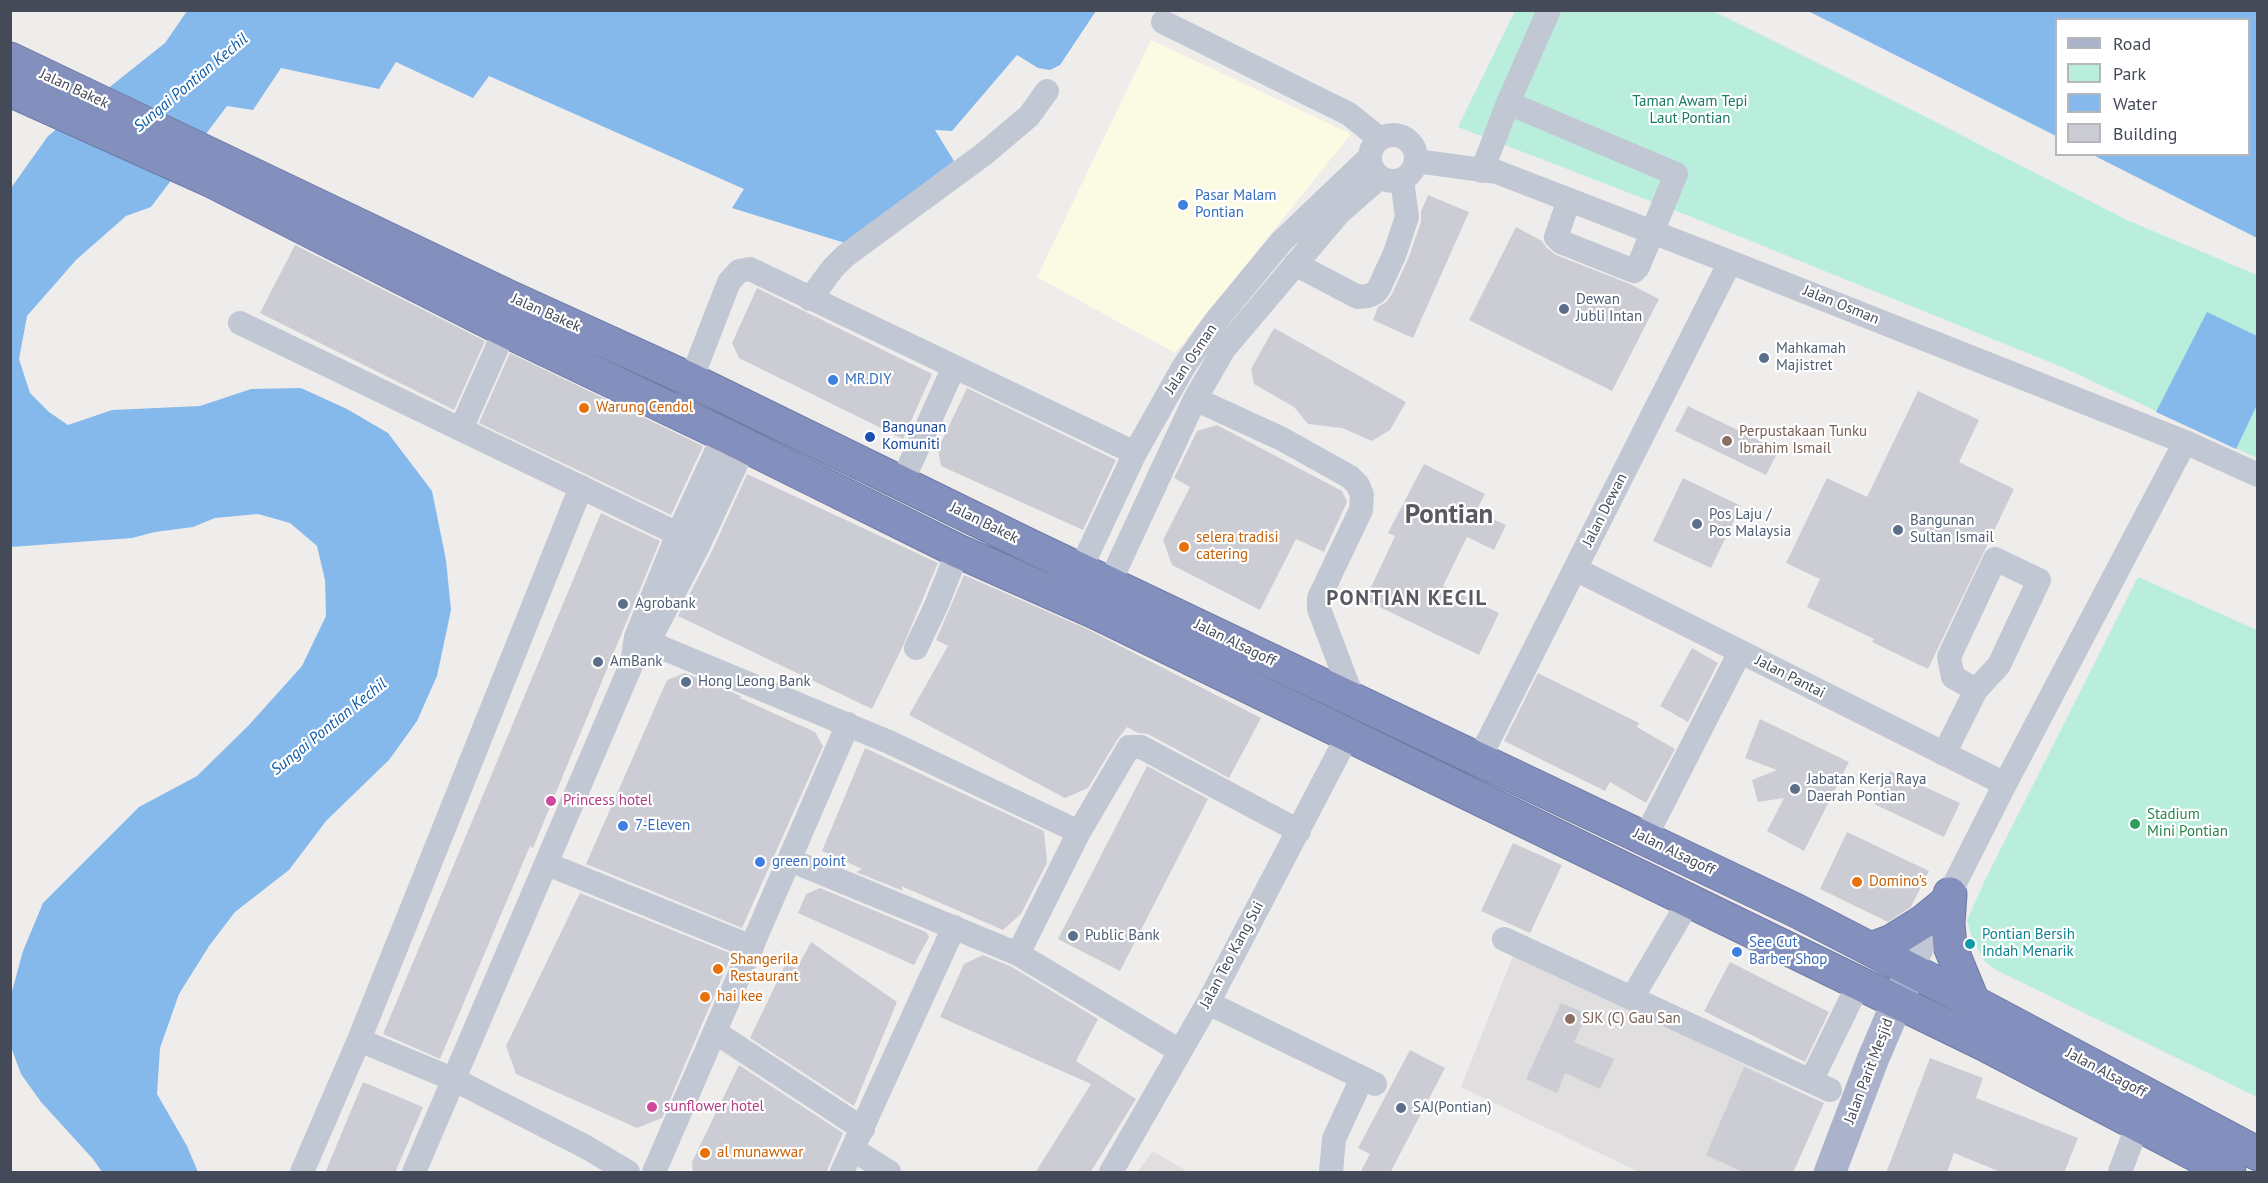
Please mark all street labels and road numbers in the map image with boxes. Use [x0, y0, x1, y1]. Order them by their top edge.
street label: Jalan Bakek [37, 65, 111, 113]
street label: Jalan Osman [1800, 282, 1882, 328]
street label: Jalan Bakek [509, 290, 583, 336]
street label: Jalan Osman [1161, 321, 1221, 397]
street label: Jalan Dewan [1579, 470, 1631, 550]
street label: Jalan Bakek [947, 499, 1021, 547]
street label: Jalan Alsagoff [1191, 616, 1279, 670]
street label: Jalan Pantai [1752, 652, 1828, 702]
street label: Jalan Alsagoff [1630, 825, 1718, 879]
street label: Jalan Teo Kang Sui [1196, 899, 1268, 1011]
street label: Jalan Parit Mesjid [1841, 1016, 1897, 1126]
street label: Jalan Alsagoff [2063, 1044, 2149, 1102]

